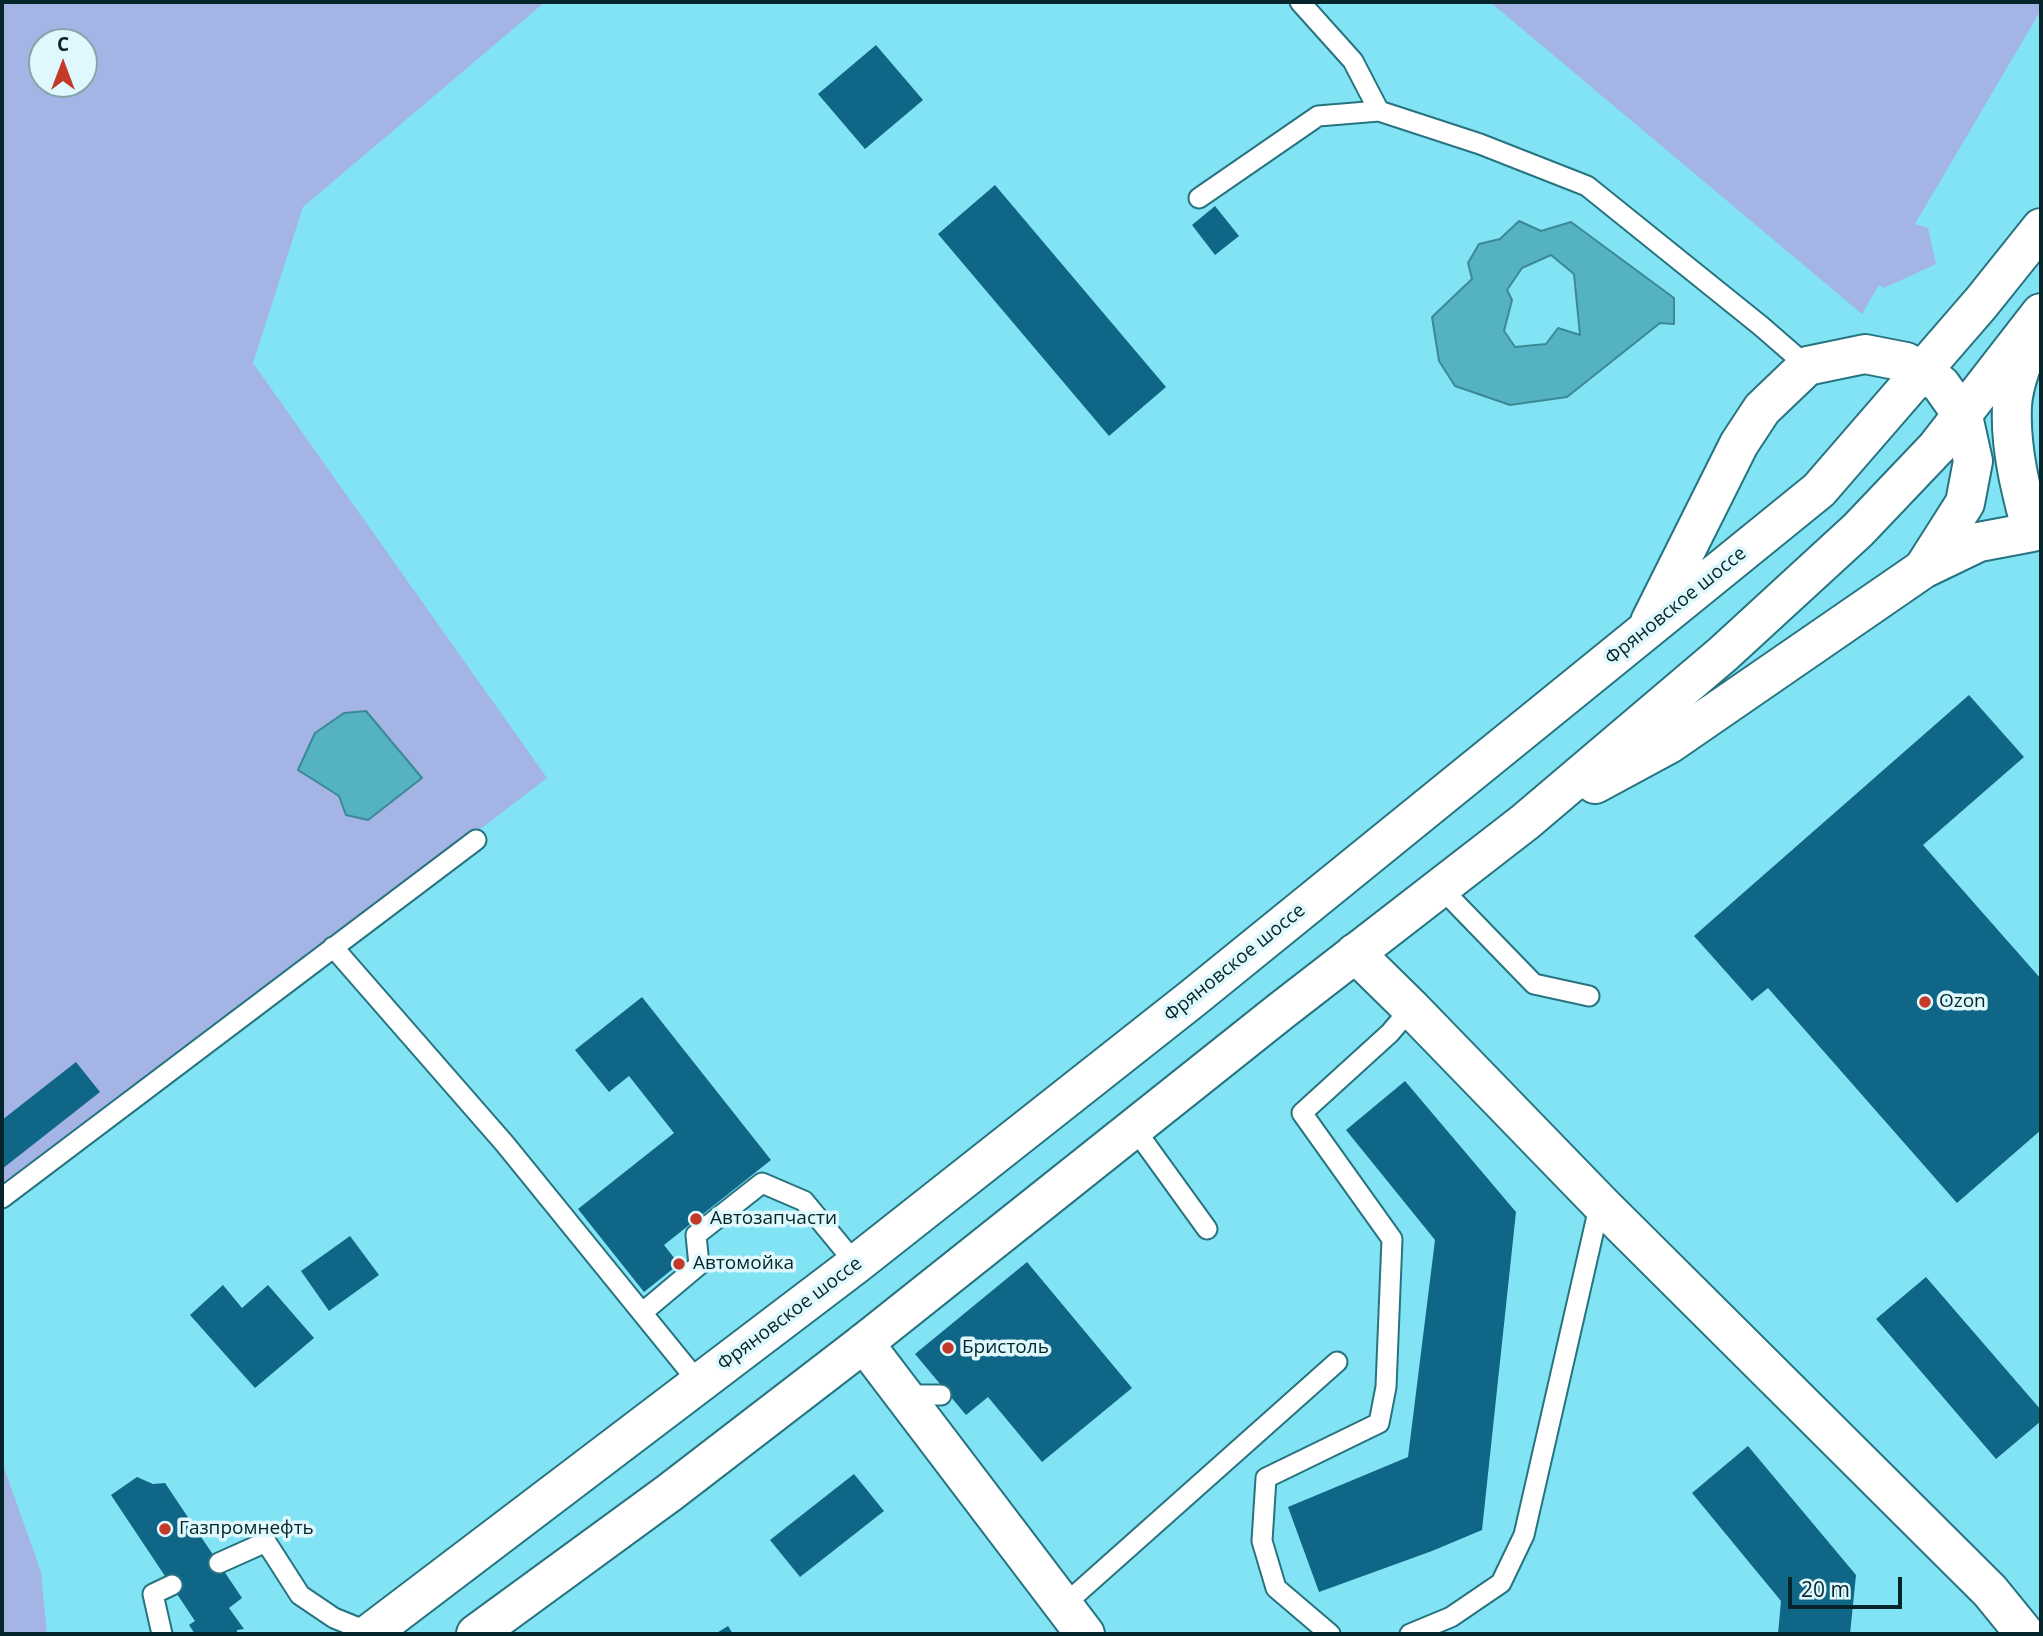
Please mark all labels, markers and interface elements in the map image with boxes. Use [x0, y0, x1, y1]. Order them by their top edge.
north arrow [28, 28, 98, 98]
text: С [57, 31, 69, 57]
street label: Фряновское шоссе [1601, 542, 1751, 670]
street label: Фряновское шоссе [1160, 899, 1310, 1027]
place label: Ozon [1939, 991, 1986, 1013]
marker: Ozon [1917, 994, 1933, 1010]
place label: Автозапчасти [710, 1208, 837, 1230]
marker: Автозапчасти [688, 1211, 704, 1227]
street label: Фряновское шоссе [713, 1252, 867, 1376]
place label: Автомойка [693, 1253, 794, 1275]
marker: Автомойка [671, 1256, 687, 1272]
place label: Бристоль [962, 1337, 1049, 1359]
marker: Бристоль [940, 1340, 956, 1356]
place label: Газпромнефть [179, 1518, 314, 1540]
marker: Газпромнефть [157, 1521, 173, 1537]
scale bar [1791, 1562, 1905, 1606]
text: 20 m [1801, 1575, 1850, 1603]

